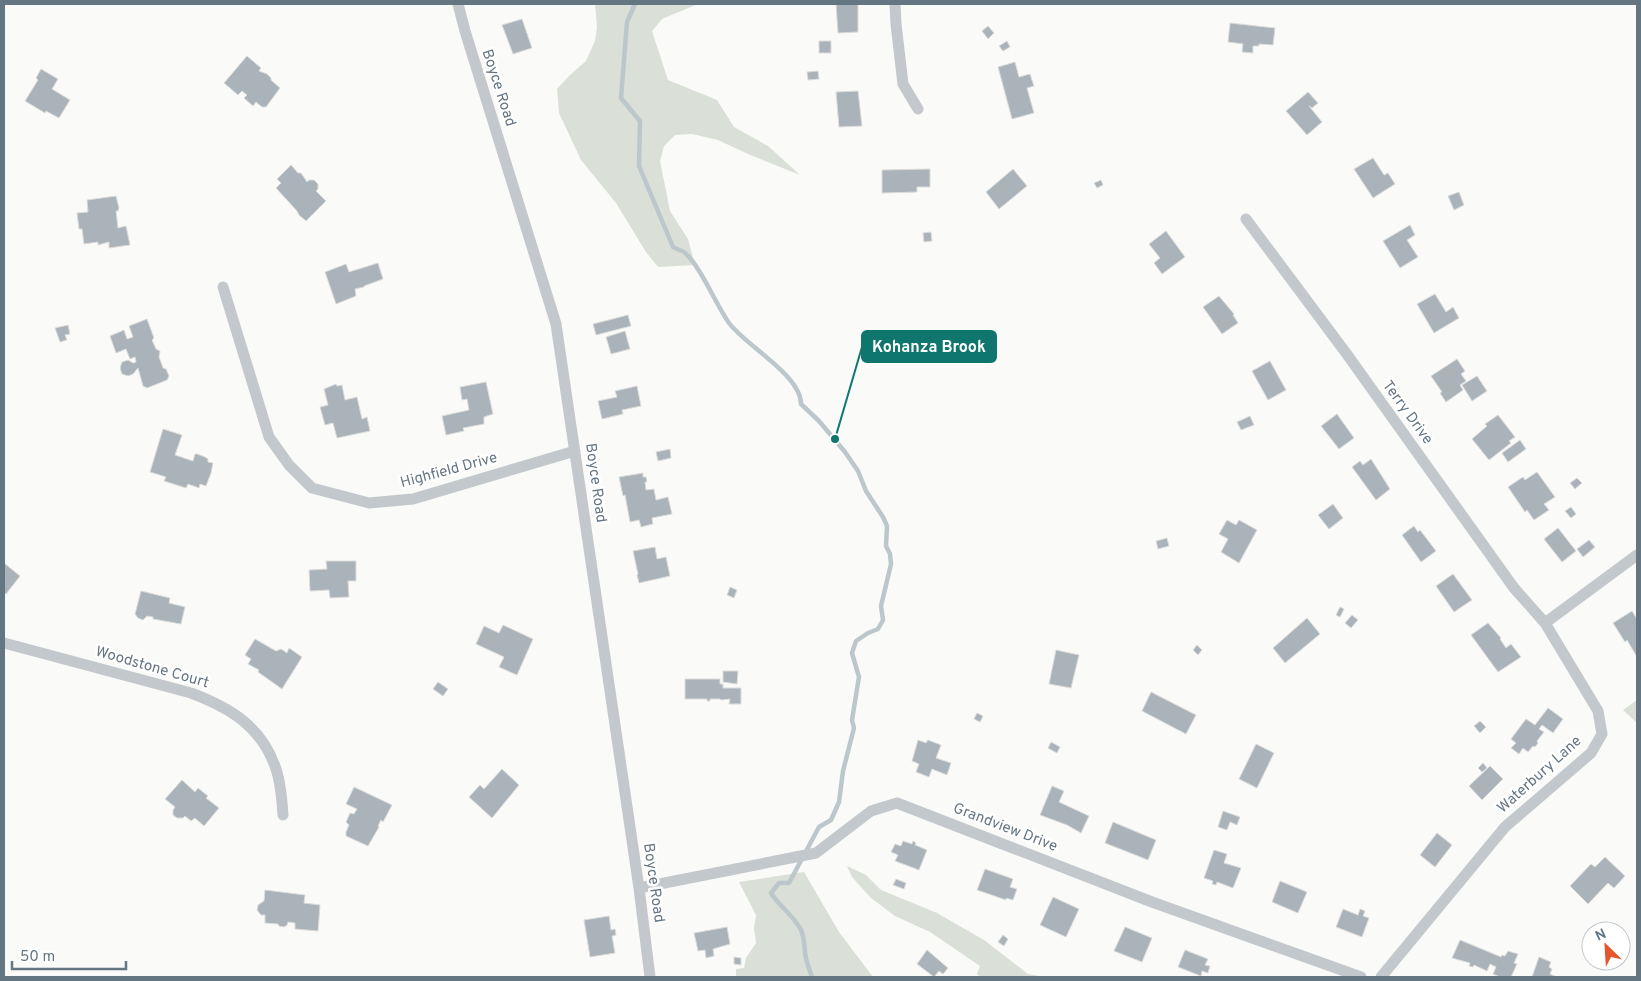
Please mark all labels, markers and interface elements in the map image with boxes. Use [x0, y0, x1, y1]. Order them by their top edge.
street label: Boyce Road [477, 47, 519, 129]
callout: Kohanza Brook [862, 331, 996, 362]
text: Kohanza Brook [872, 338, 986, 358]
street label: Terry Drive [1377, 377, 1437, 449]
street label: Boyce Road [580, 442, 610, 524]
street label: Highfield Drive [398, 449, 500, 493]
street label: Woodstone Court [93, 643, 211, 693]
street label: Waterbury Lane [1494, 732, 1586, 818]
street label: Grandview Drive [950, 799, 1060, 857]
street label: Boyce Road [638, 842, 668, 924]
north arrow [1581, 921, 1631, 971]
text: N [1593, 926, 1609, 945]
scale bar [12, 938, 126, 970]
text: 50 m [20, 948, 55, 967]

